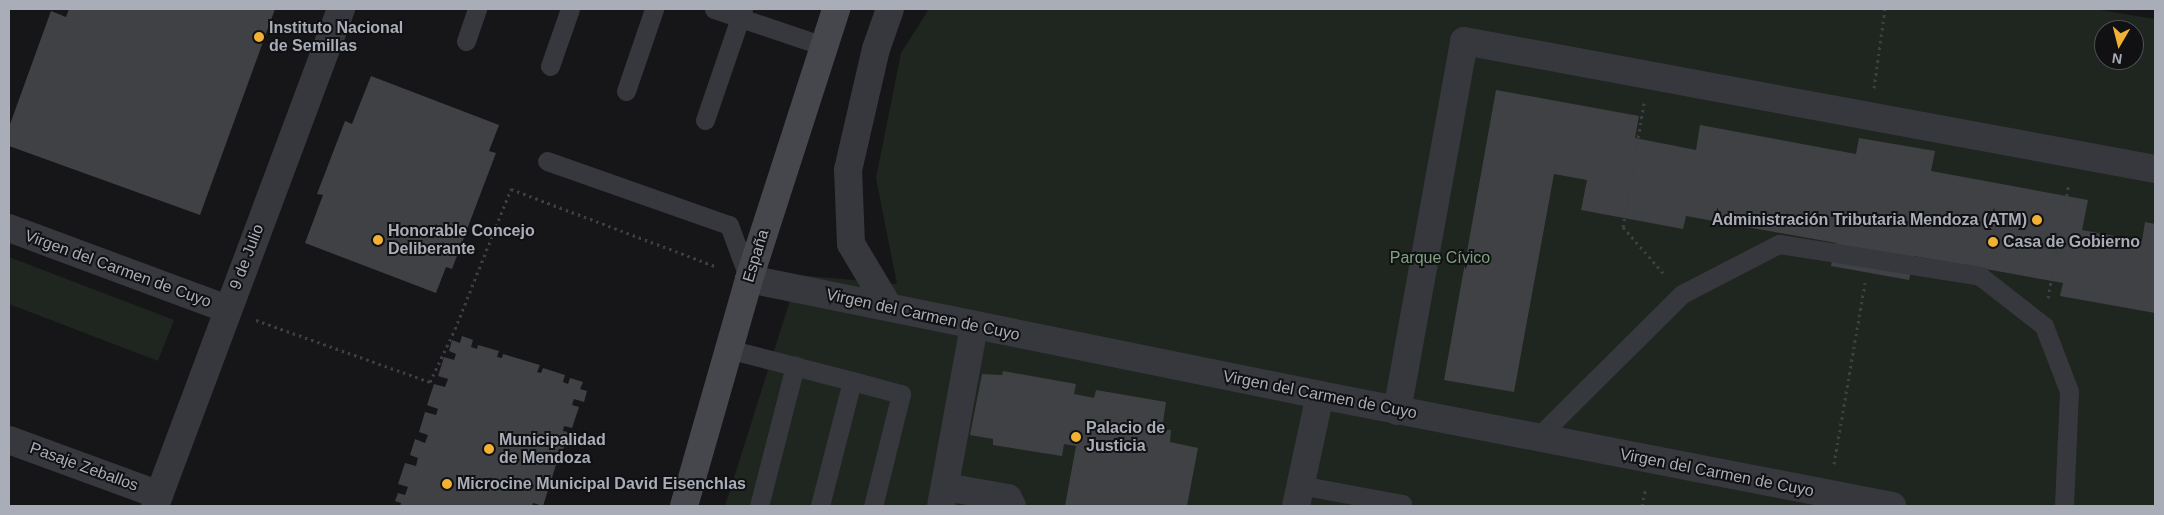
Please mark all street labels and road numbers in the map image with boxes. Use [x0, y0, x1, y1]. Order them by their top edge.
street label: 9 de Julio [226, 222, 268, 292]
street label: Virgen del Carmen de Cuyo [22, 226, 214, 312]
street label: España [739, 227, 773, 285]
street label: Virgen del Carmen de Cuyo [825, 285, 1021, 345]
street label: Virgen del Carmen de Cuyo [1221, 367, 1419, 423]
street label: Pasaje Zeballos [27, 439, 141, 495]
street label: Virgen del Carmen de Cuyo [1618, 445, 1816, 501]

